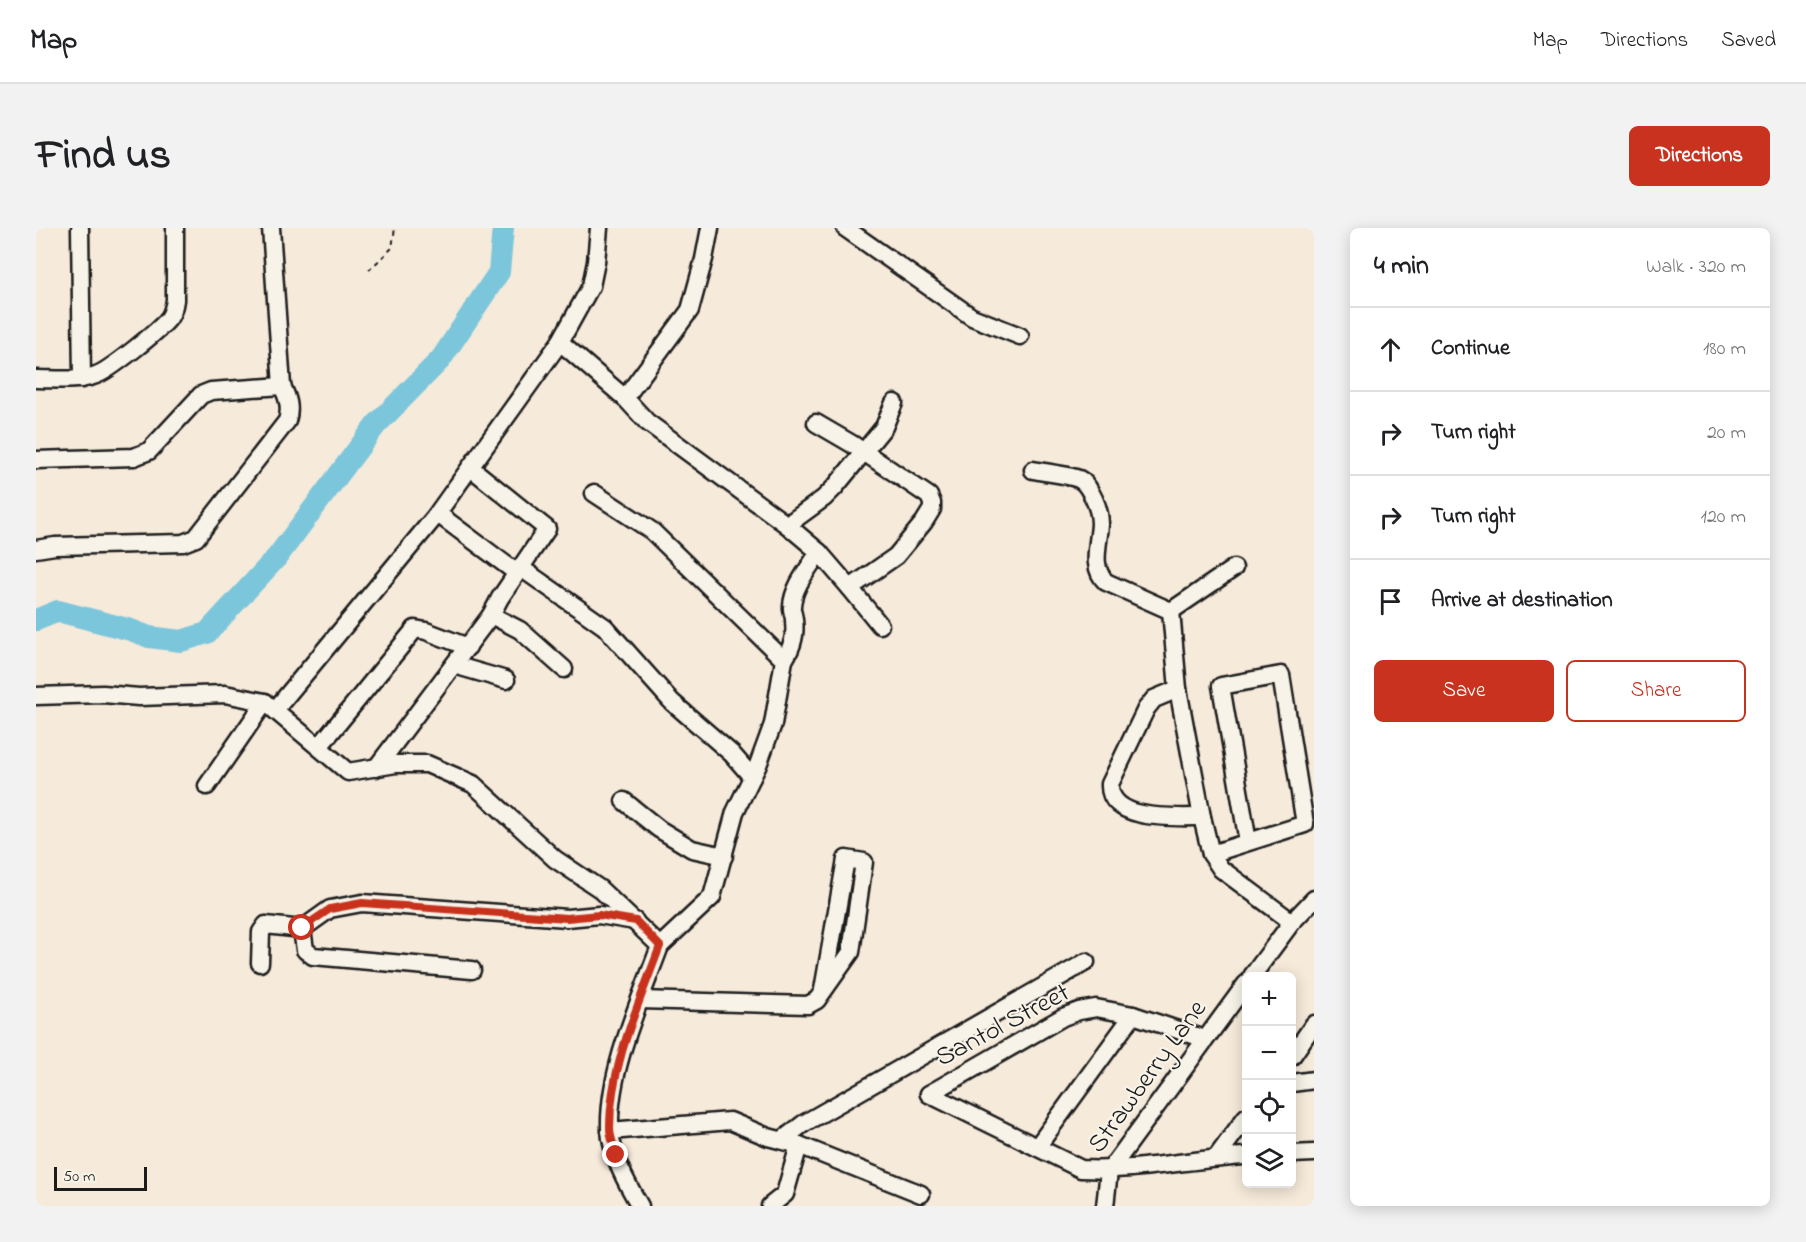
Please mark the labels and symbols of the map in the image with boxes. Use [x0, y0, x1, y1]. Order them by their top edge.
route start [288, 914, 314, 940]
street label: Santol Street [929, 974, 1077, 1078]
street label: Strawberry Lane [1079, 991, 1218, 1162]
route end [602, 1141, 628, 1167]
scale bar [54, 1164, 147, 1192]

